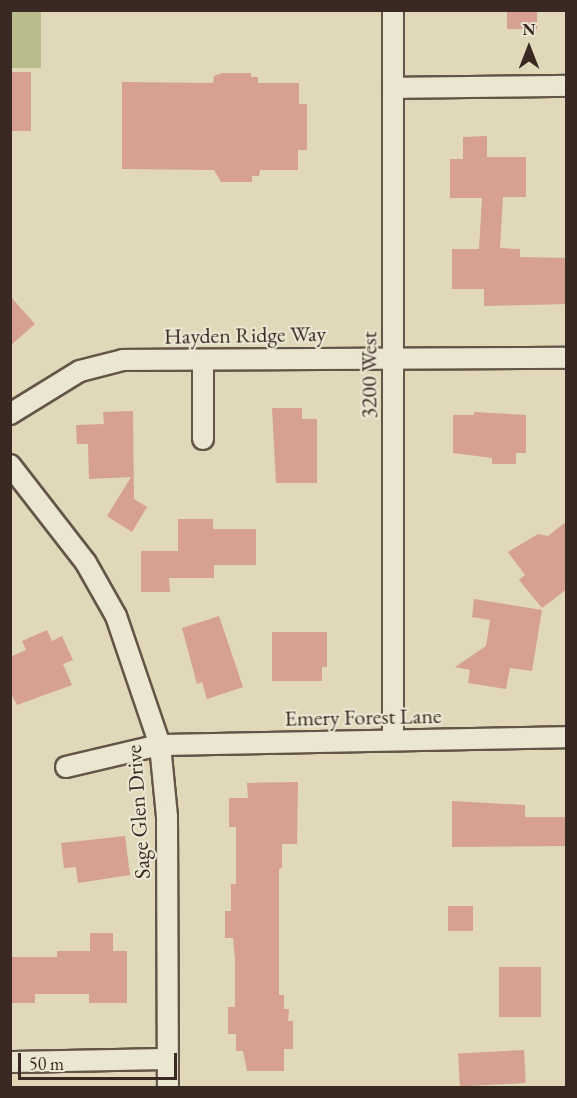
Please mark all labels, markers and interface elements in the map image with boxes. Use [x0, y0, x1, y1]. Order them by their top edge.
north arrow [499, 18, 559, 78]
text: N [523, 19, 535, 40]
street label: Hayden Ridge Way [164, 320, 326, 350]
street label: 3200 West [356, 331, 382, 419]
street label: Emery Forest Lane [284, 702, 442, 732]
street label: Sage Glen Drive [120, 744, 156, 880]
scale bar [21, 1041, 180, 1079]
text: 50 m [29, 1052, 64, 1075]

